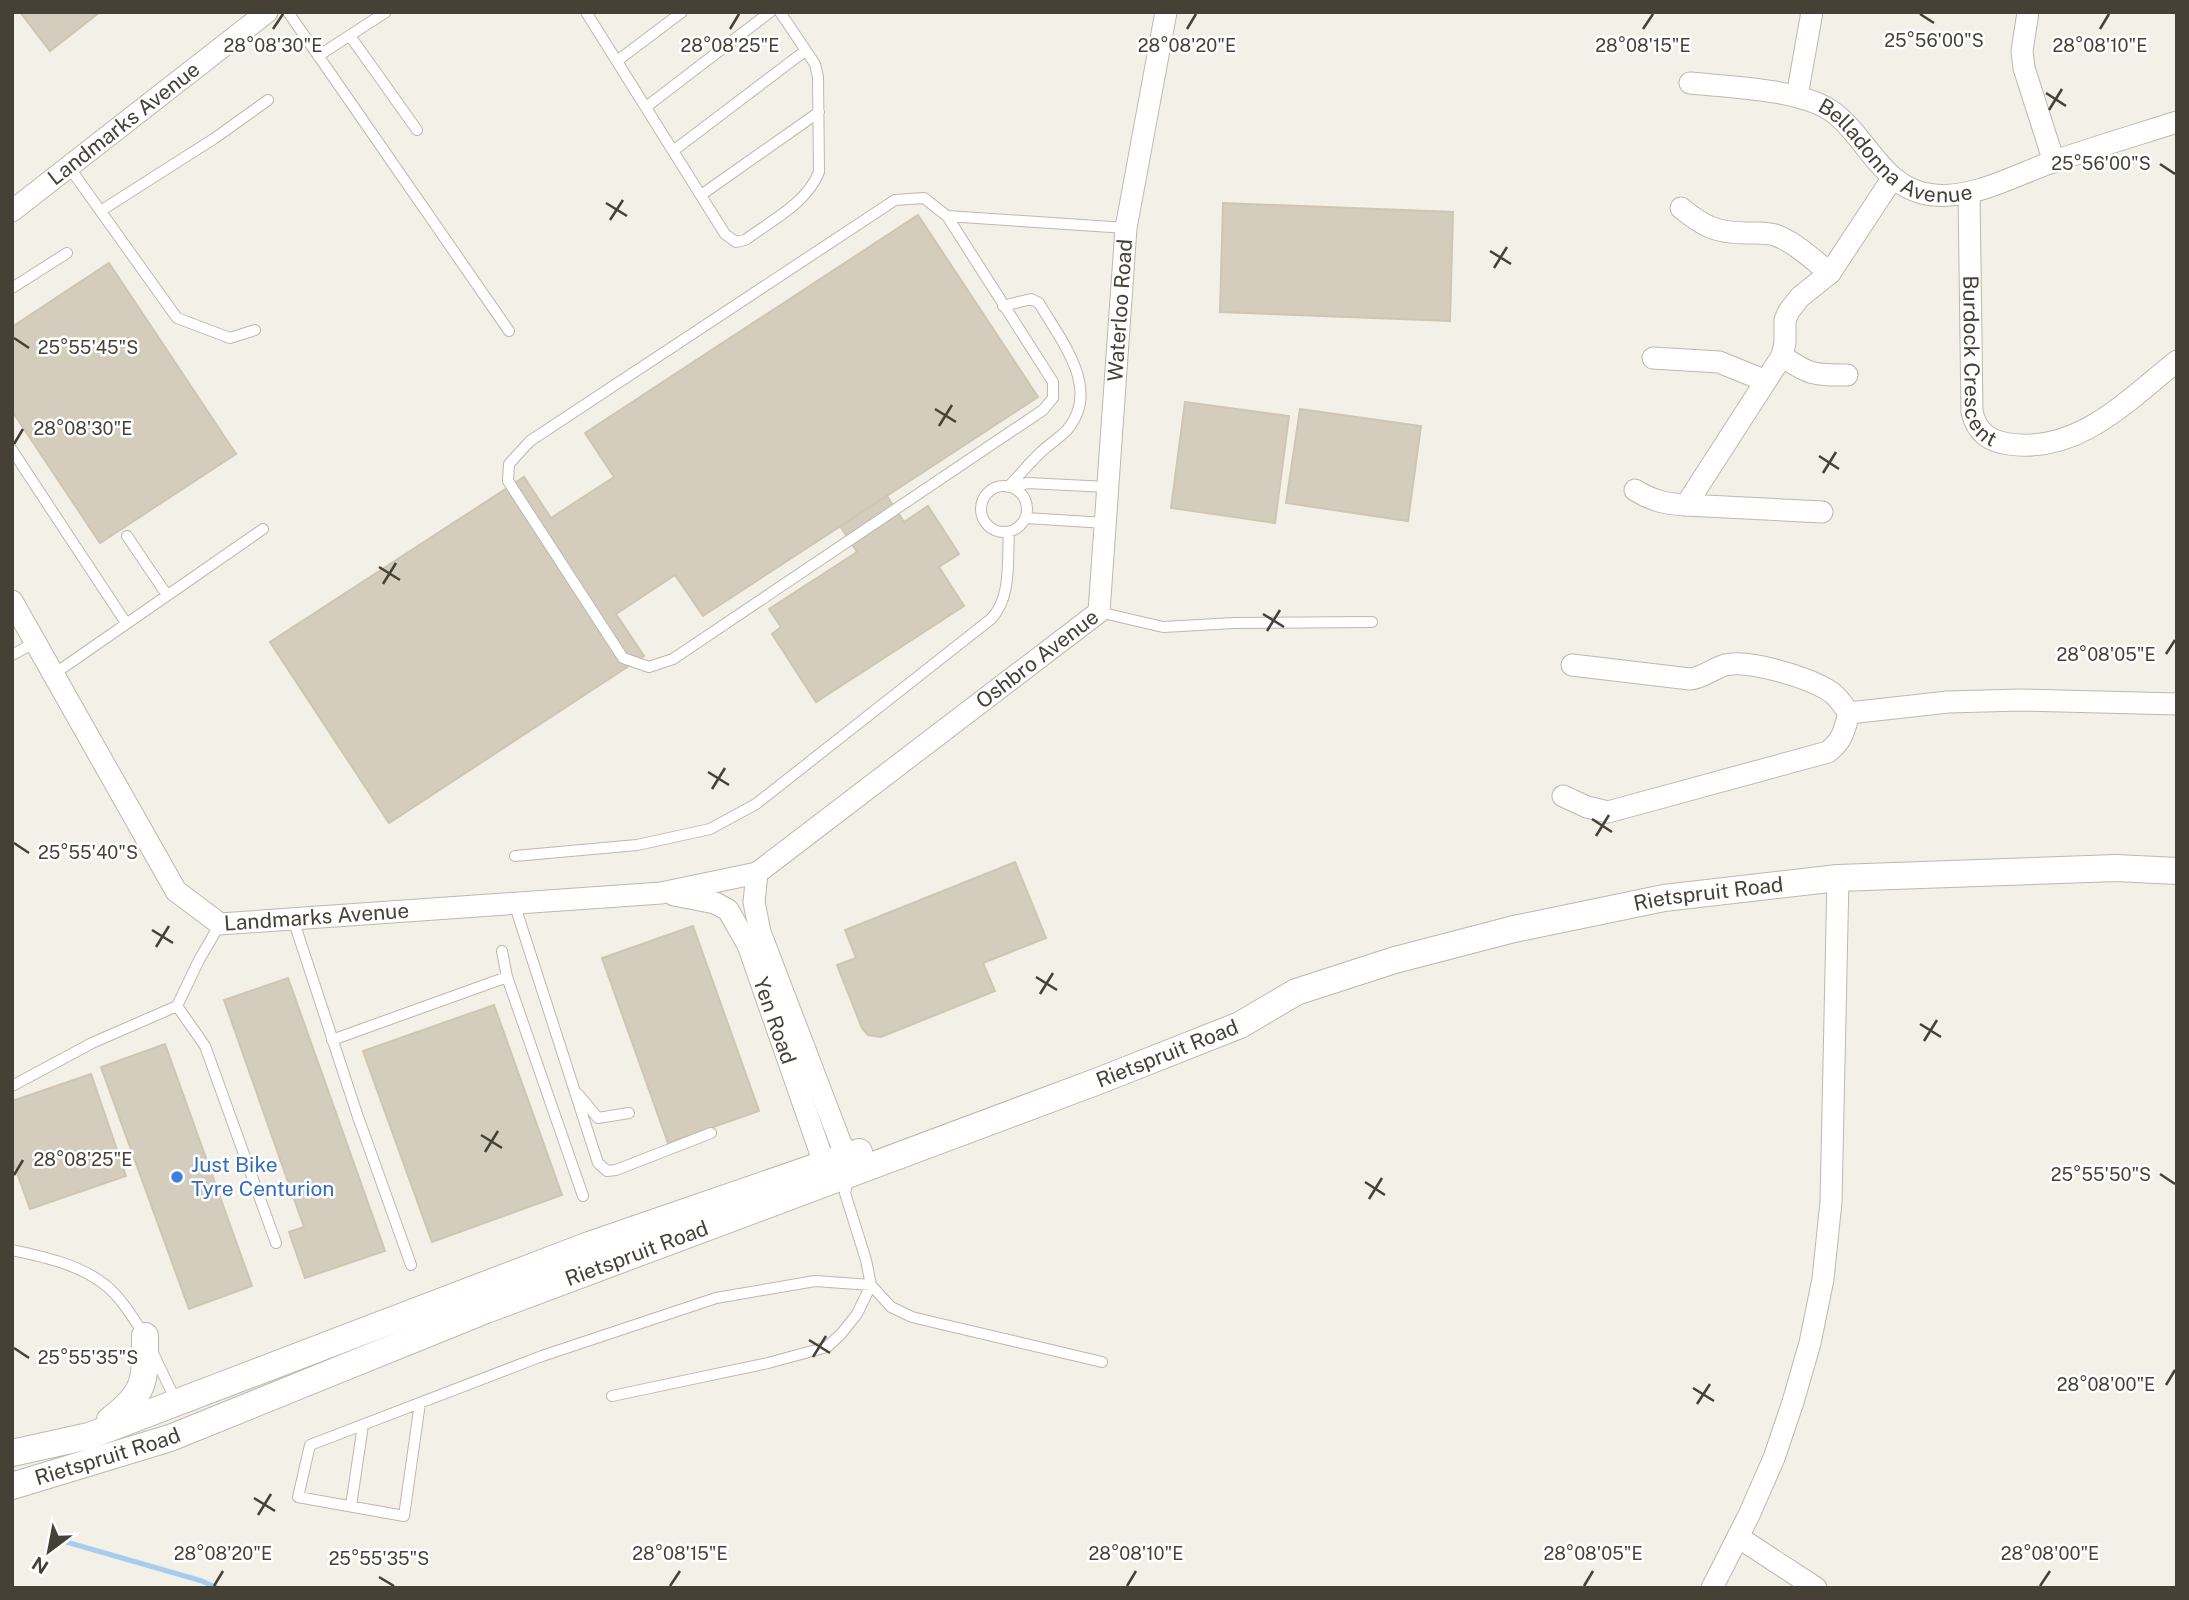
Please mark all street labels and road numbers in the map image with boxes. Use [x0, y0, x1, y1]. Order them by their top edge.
street label: Landmarks Avenue [43, 56, 204, 190]
street label: Belladonna Avenue [1814, 93, 1974, 207]
street label: Waterloo Road [1102, 238, 1137, 382]
street label: Burdock Crescent [1958, 275, 2001, 452]
street label: Oshbro Avenue [971, 604, 1103, 713]
street label: Rietspruit Road [1631, 871, 1785, 916]
street label: Landmarks Avenue [223, 898, 410, 936]
street label: Yen Road [748, 974, 802, 1067]
street label: Rietspruit Road [1092, 1014, 1242, 1093]
street label: Rietspruit Road [562, 1215, 712, 1291]
street label: Rietspruit Road [32, 1422, 184, 1490]

